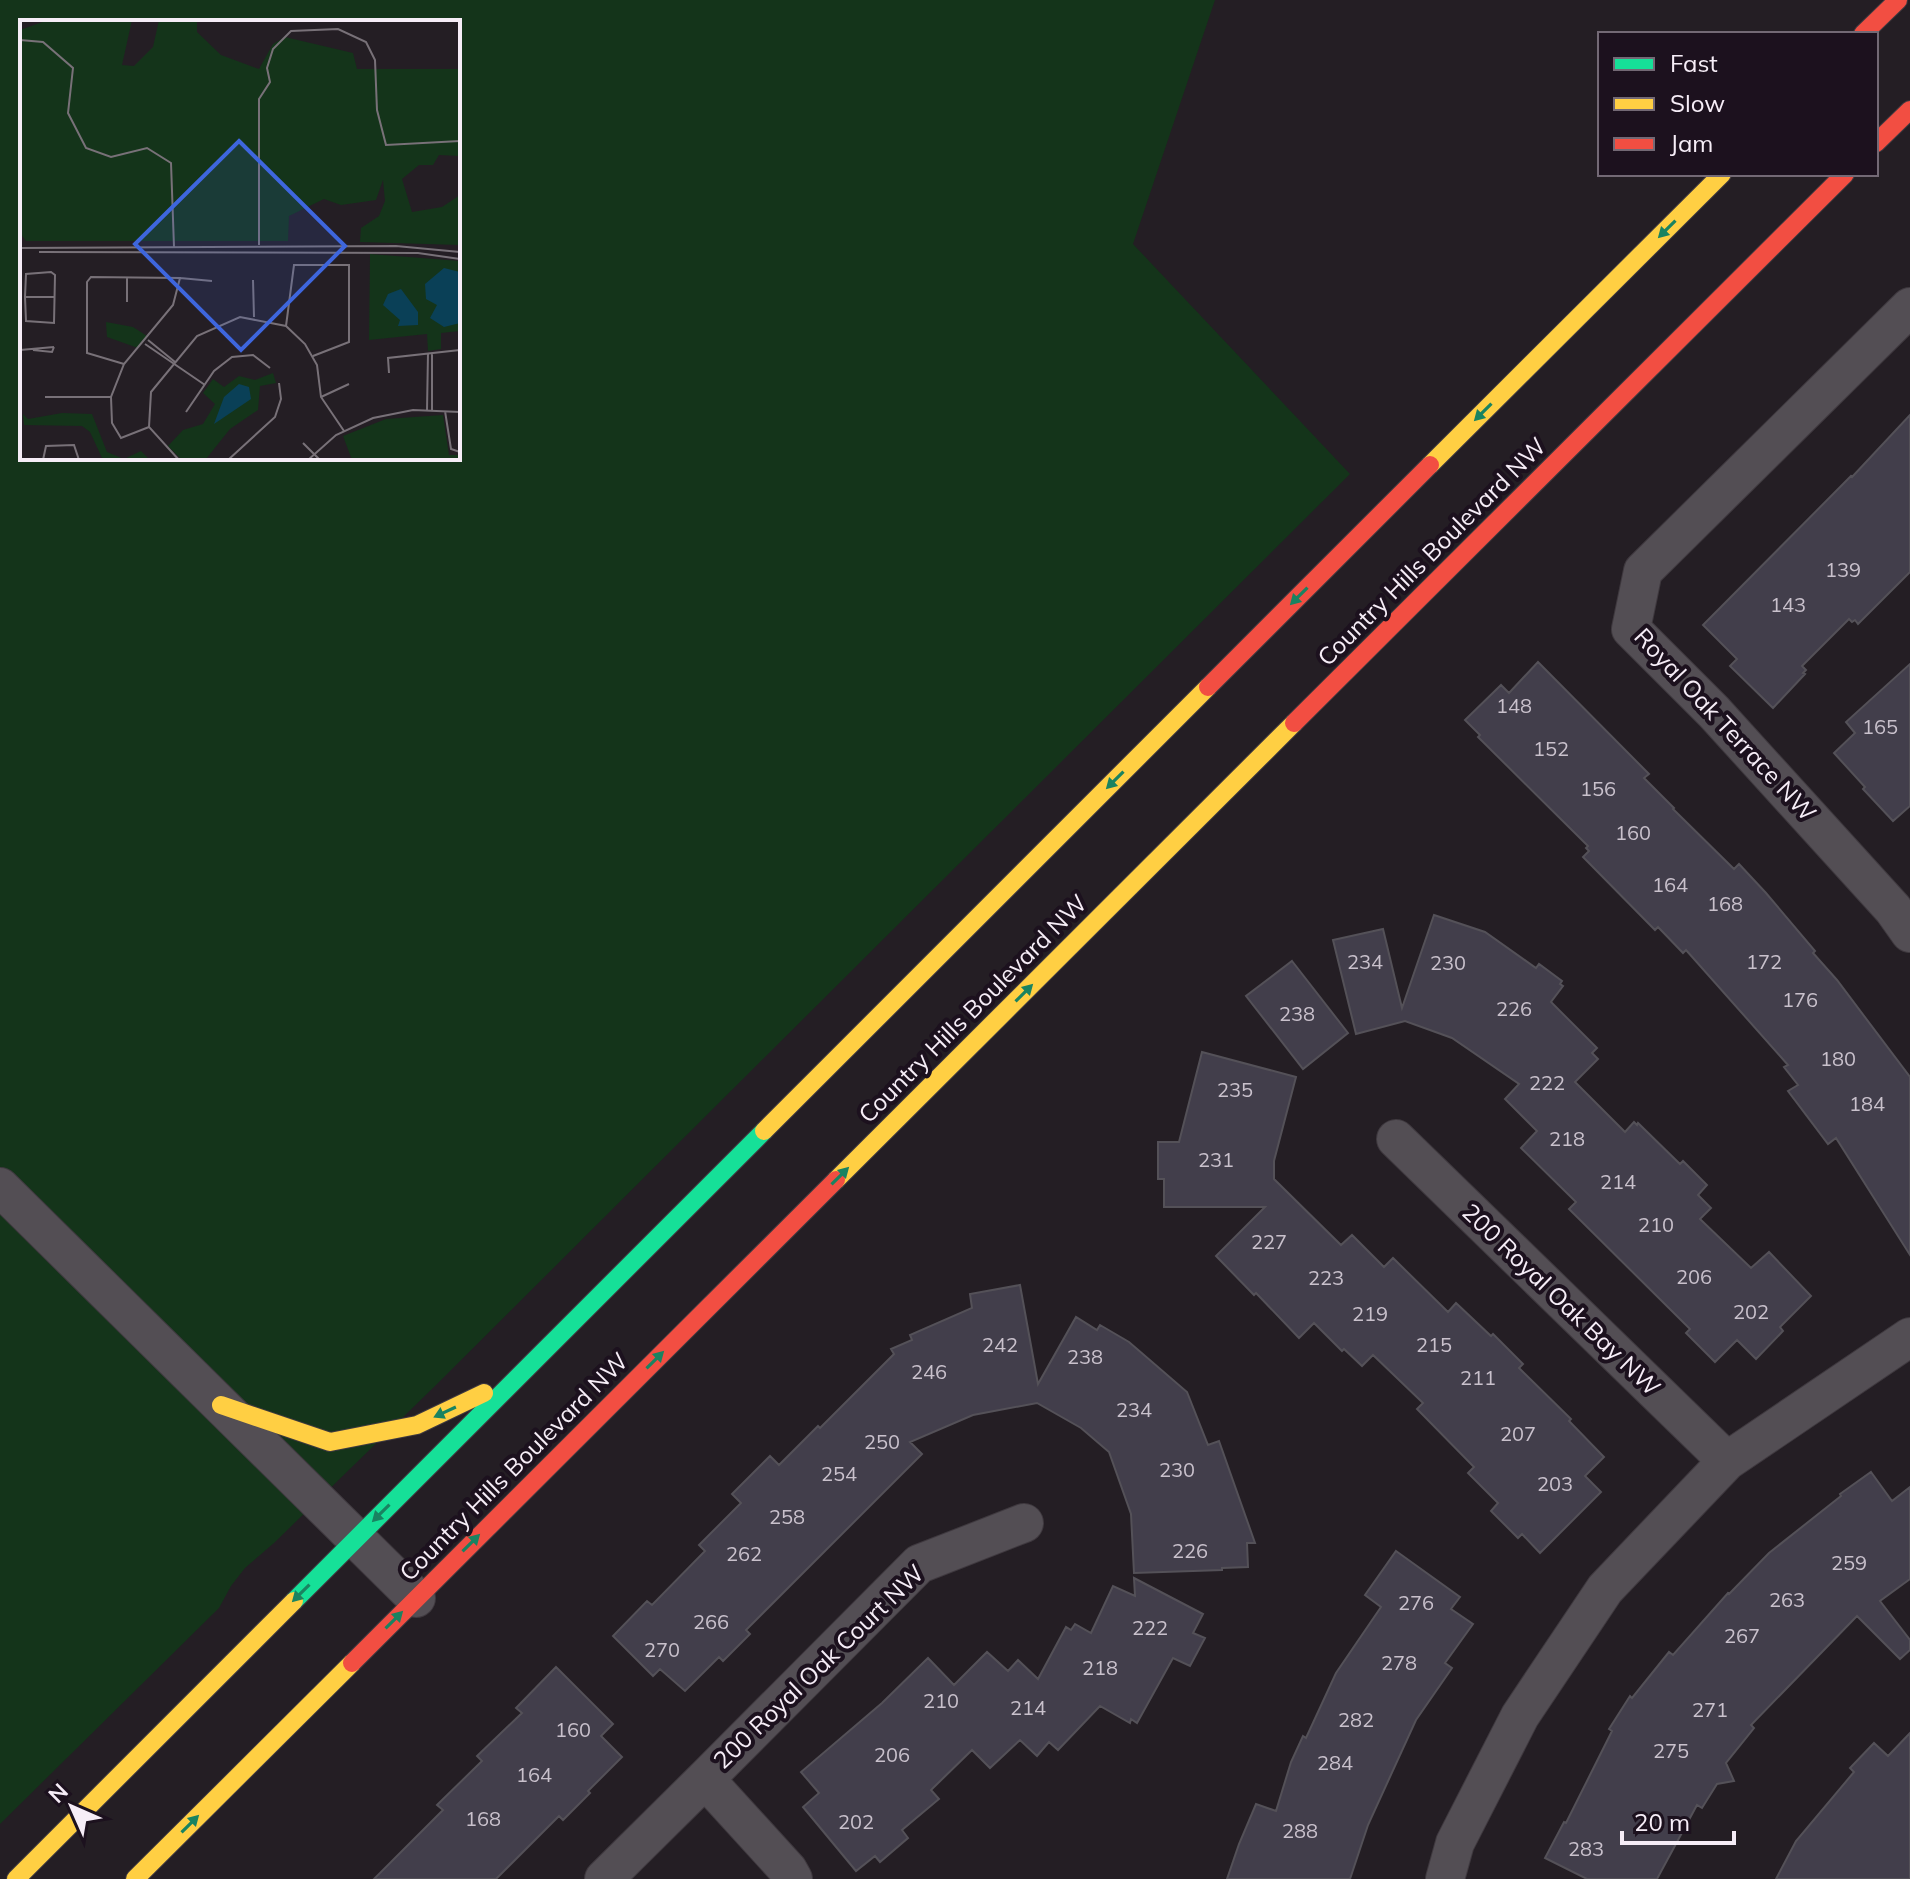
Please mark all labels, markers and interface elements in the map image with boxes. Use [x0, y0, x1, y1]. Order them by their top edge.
inset map [20, 20, 460, 460]
legend [1598, 32, 1878, 176]
text: Fast [1670, 48, 1718, 78]
text: Slow [1670, 88, 1725, 118]
text: Jam [1670, 128, 1713, 158]
one-way arrow [1658, 219, 1677, 238]
one-way arrow [1474, 402, 1492, 421]
street label: Country Hills Boulevard NW [1311, 431, 1552, 672]
house number: 139 [1825, 557, 1861, 582]
one-way arrow [1290, 586, 1309, 605]
house number: 143 [1770, 592, 1806, 617]
street label: Royal Oak Terrace NW [1628, 621, 1823, 827]
house number: 148 [1496, 693, 1532, 718]
house number: 165 [1862, 714, 1898, 739]
house number: 152 [1533, 736, 1569, 761]
one-way arrow [1106, 770, 1125, 789]
house number: 156 [1580, 776, 1616, 801]
house number: 160 [1615, 820, 1651, 845]
house number: 164 [1652, 872, 1688, 897]
street label: Country Hills Boulevard NW [852, 888, 1093, 1129]
house number: 168 [1707, 891, 1743, 916]
house number: 234 [1347, 949, 1383, 974]
house number: 172 [1746, 949, 1782, 974]
house number: 230 [1430, 950, 1466, 975]
one-way arrow [1014, 984, 1033, 1003]
house number: 176 [1782, 987, 1818, 1012]
house number: 226 [1496, 996, 1532, 1021]
house number: 238 [1279, 1001, 1315, 1026]
house number: 180 [1820, 1046, 1856, 1071]
house number: 222 [1529, 1070, 1565, 1095]
house number: 235 [1217, 1077, 1253, 1102]
house number: 184 [1849, 1091, 1885, 1116]
house number: 218 [1549, 1126, 1585, 1151]
house number: 231 [1198, 1147, 1234, 1172]
one-way arrow [830, 1167, 849, 1186]
house number: 214 [1600, 1169, 1636, 1194]
street label: 200 Royal Oak Bay NW [1456, 1197, 1667, 1402]
house number: 210 [1638, 1212, 1674, 1237]
house number: 227 [1251, 1229, 1287, 1254]
house number: 206 [1676, 1264, 1712, 1289]
house number: 223 [1308, 1265, 1344, 1290]
house number: 202 [1733, 1299, 1769, 1324]
house number: 219 [1352, 1301, 1388, 1326]
house number: 242 [982, 1332, 1018, 1357]
house number: 215 [1416, 1332, 1452, 1357]
house number: 238 [1067, 1344, 1103, 1369]
street label: Country Hills Boulevard NW [393, 1346, 634, 1587]
one-way arrow [646, 1351, 664, 1370]
house number: 246 [911, 1359, 947, 1384]
house number: 211 [1460, 1365, 1496, 1390]
house number: 234 [1116, 1397, 1152, 1422]
one-way arrow [433, 1405, 457, 1419]
house number: 207 [1500, 1421, 1536, 1446]
house number: 250 [864, 1429, 900, 1454]
house number: 230 [1159, 1457, 1195, 1482]
house number: 254 [821, 1461, 857, 1486]
house number: 203 [1537, 1471, 1573, 1496]
one-way arrow [372, 1503, 391, 1522]
house number: 258 [769, 1504, 805, 1529]
one-way arrow [461, 1534, 480, 1553]
house number: 226 [1172, 1538, 1208, 1563]
house number: 262 [726, 1541, 762, 1566]
house number: 259 [1831, 1550, 1867, 1575]
street label: 200 Royal Oak Court NW [707, 1558, 930, 1775]
one-way arrow [292, 1583, 311, 1602]
house number: 263 [1769, 1587, 1805, 1612]
house number: 276 [1398, 1590, 1434, 1615]
house number: 266 [693, 1609, 729, 1634]
one-way arrow [384, 1611, 402, 1630]
house number: 222 [1132, 1615, 1168, 1640]
house number: 267 [1724, 1623, 1760, 1648]
house number: 270 [644, 1637, 680, 1662]
house number: 278 [1381, 1650, 1417, 1675]
house number: 218 [1082, 1655, 1118, 1680]
house number: 210 [923, 1688, 959, 1713]
house number: 214 [1010, 1695, 1046, 1720]
house number: 271 [1692, 1697, 1728, 1722]
house number: 282 [1338, 1707, 1374, 1732]
house number: 160 [555, 1717, 591, 1742]
house number: 275 [1653, 1738, 1689, 1763]
house number: 206 [874, 1742, 910, 1767]
house number: 284 [1317, 1750, 1353, 1775]
house number: 164 [516, 1762, 552, 1787]
north arrow [32, 1767, 112, 1847]
text: N [42, 1777, 74, 1809]
scale bar [1622, 1795, 1734, 1845]
house number: 168 [465, 1806, 501, 1831]
text: 20 m [1634, 1807, 1690, 1837]
house number: 202 [838, 1809, 874, 1834]
one-way arrow [180, 1815, 199, 1834]
house number: 288 [1282, 1818, 1318, 1843]
house number: 283 [1568, 1836, 1604, 1861]

